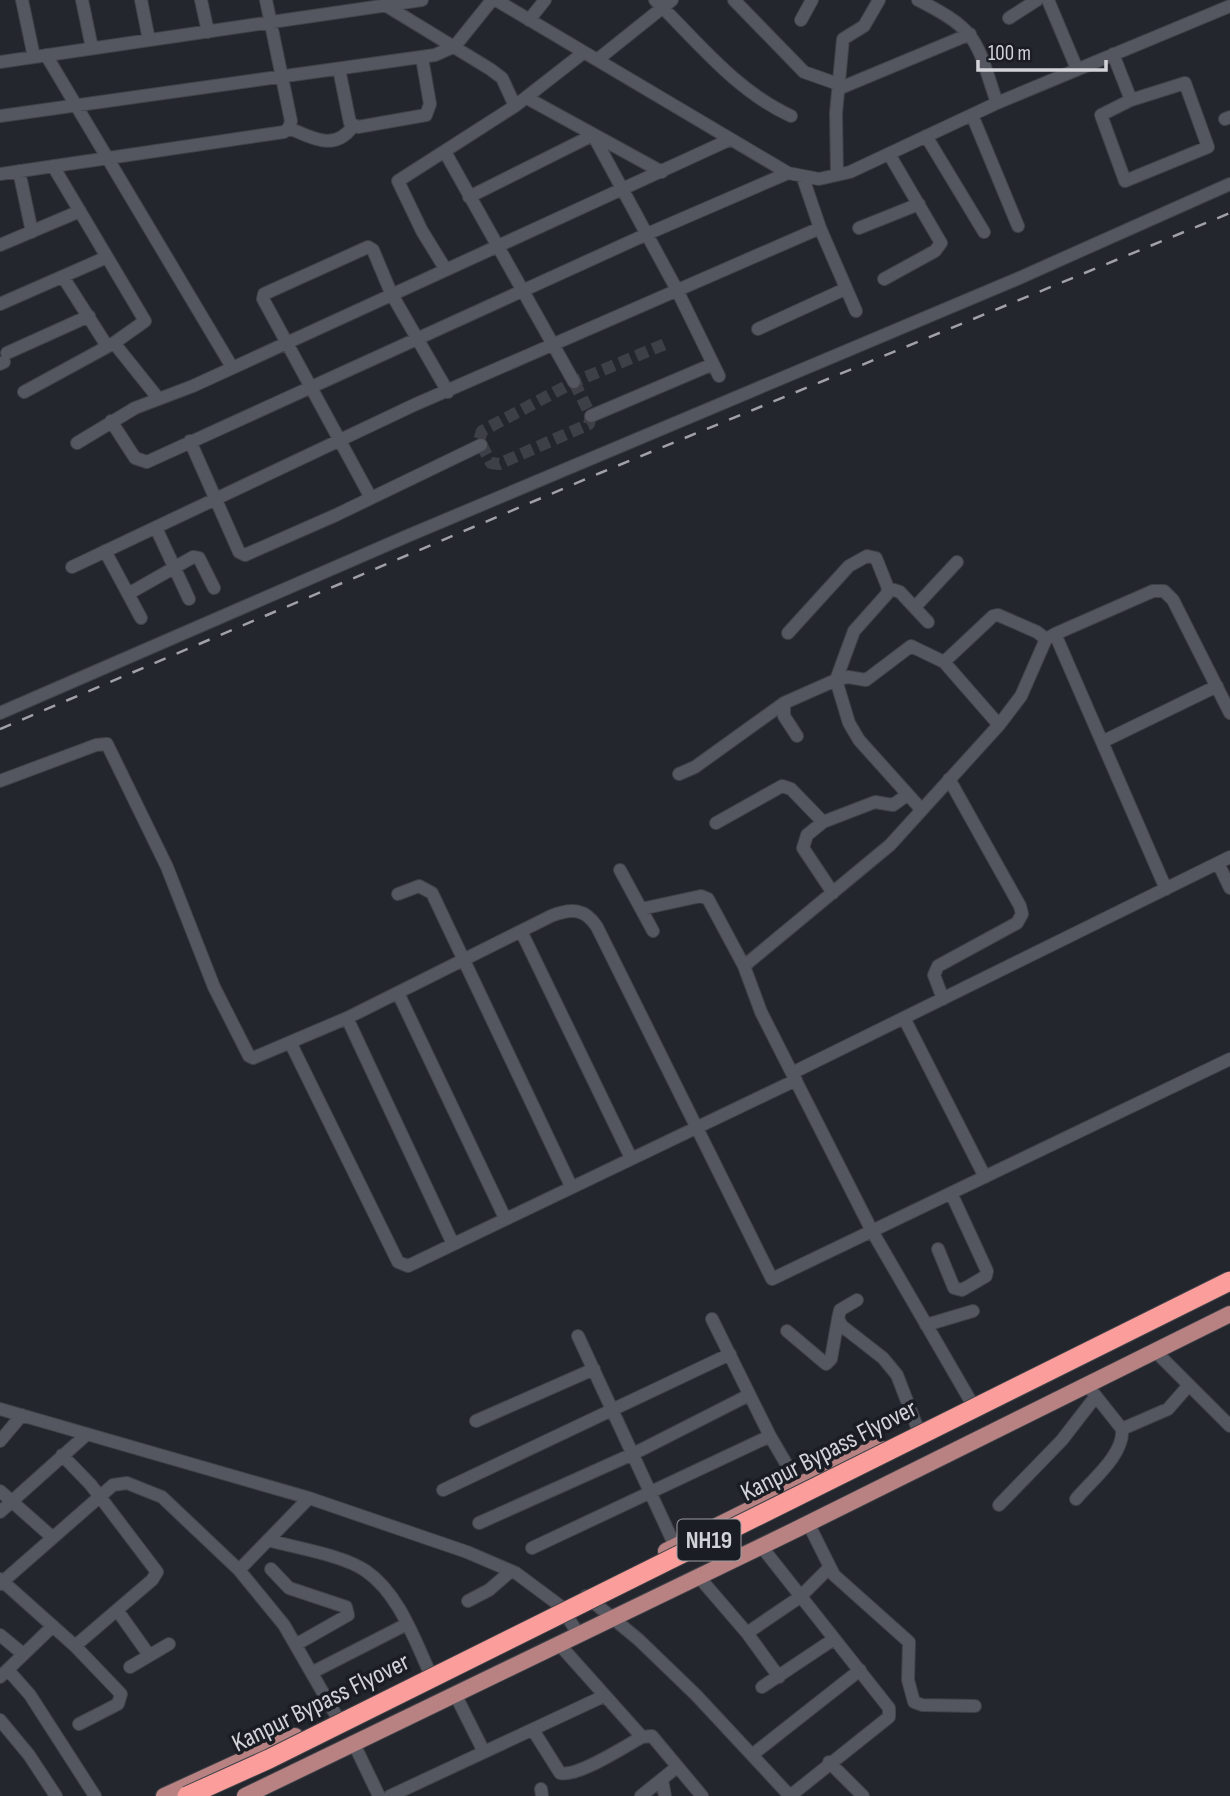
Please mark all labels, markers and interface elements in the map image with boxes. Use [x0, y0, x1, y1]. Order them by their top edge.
scale bar [978, 28, 1106, 72]
text: 100 m [988, 41, 1031, 66]
street label: Kanpur Bypass Flyover [736, 1393, 923, 1509]
road number: NH19 [678, 1520, 740, 1560]
street label: Kanpur Bypass Flyover [227, 1646, 415, 1759]

